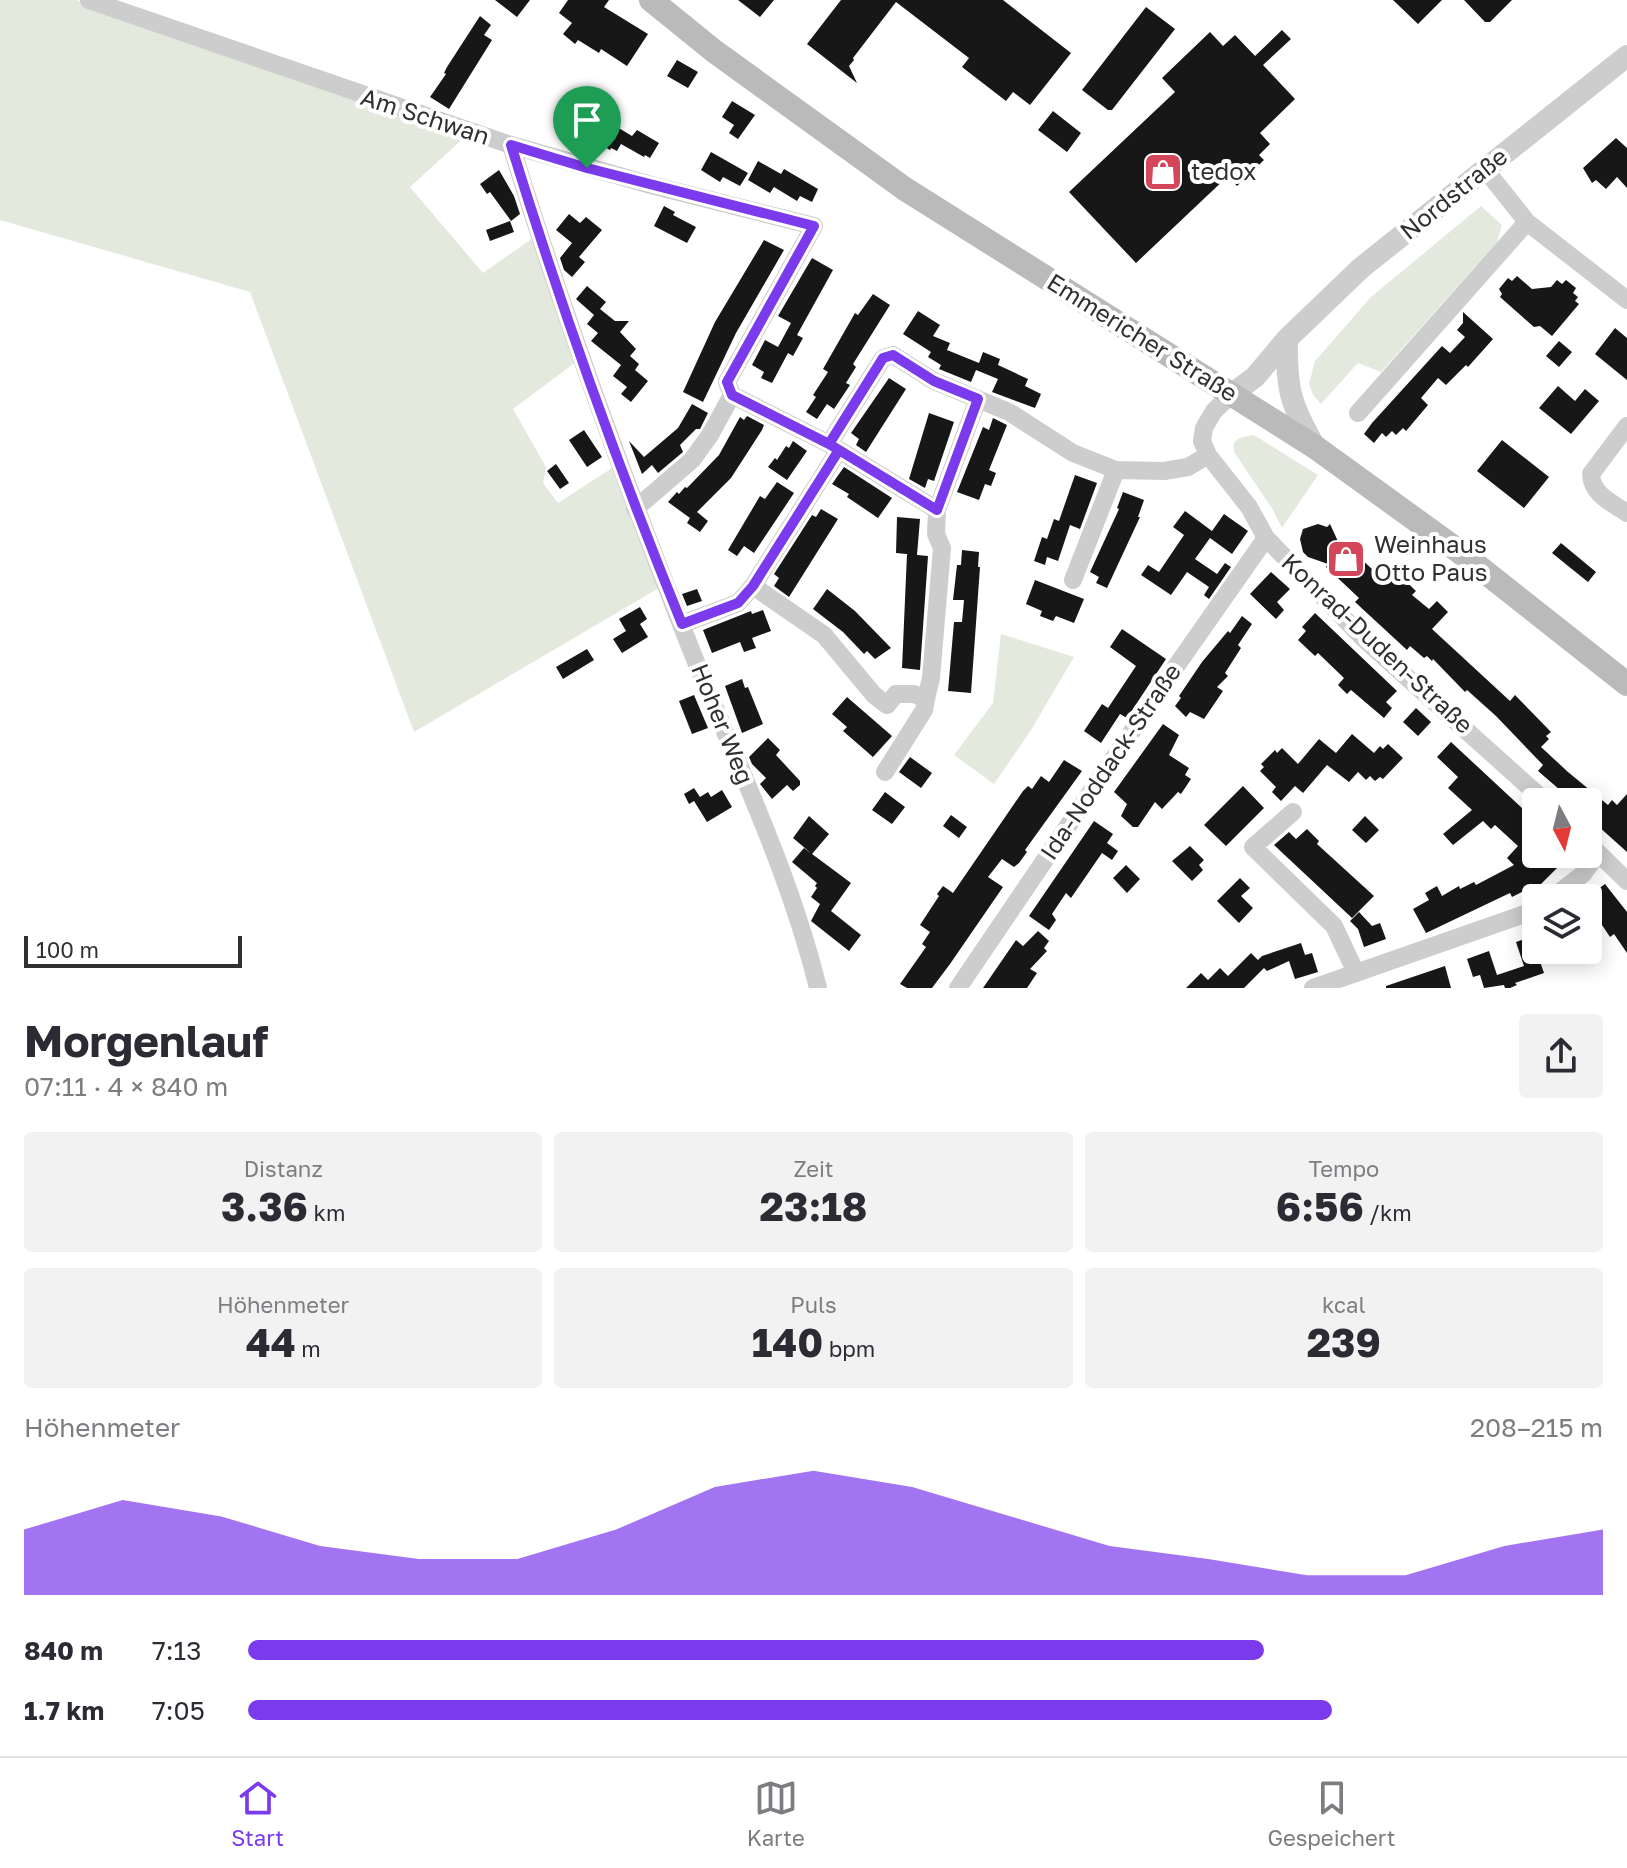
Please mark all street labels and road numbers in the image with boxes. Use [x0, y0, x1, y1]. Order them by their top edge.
street label: Am Schwan [357, 81, 493, 150]
street label: Nordstraße [1394, 141, 1512, 245]
street label: Emmericher Straße [1042, 266, 1243, 407]
street label: Konrad-Duden-Straße [1276, 547, 1480, 739]
street label: Ida-Noddack-Straße [1033, 658, 1186, 865]
street label: Hoher Weg [686, 659, 761, 788]

